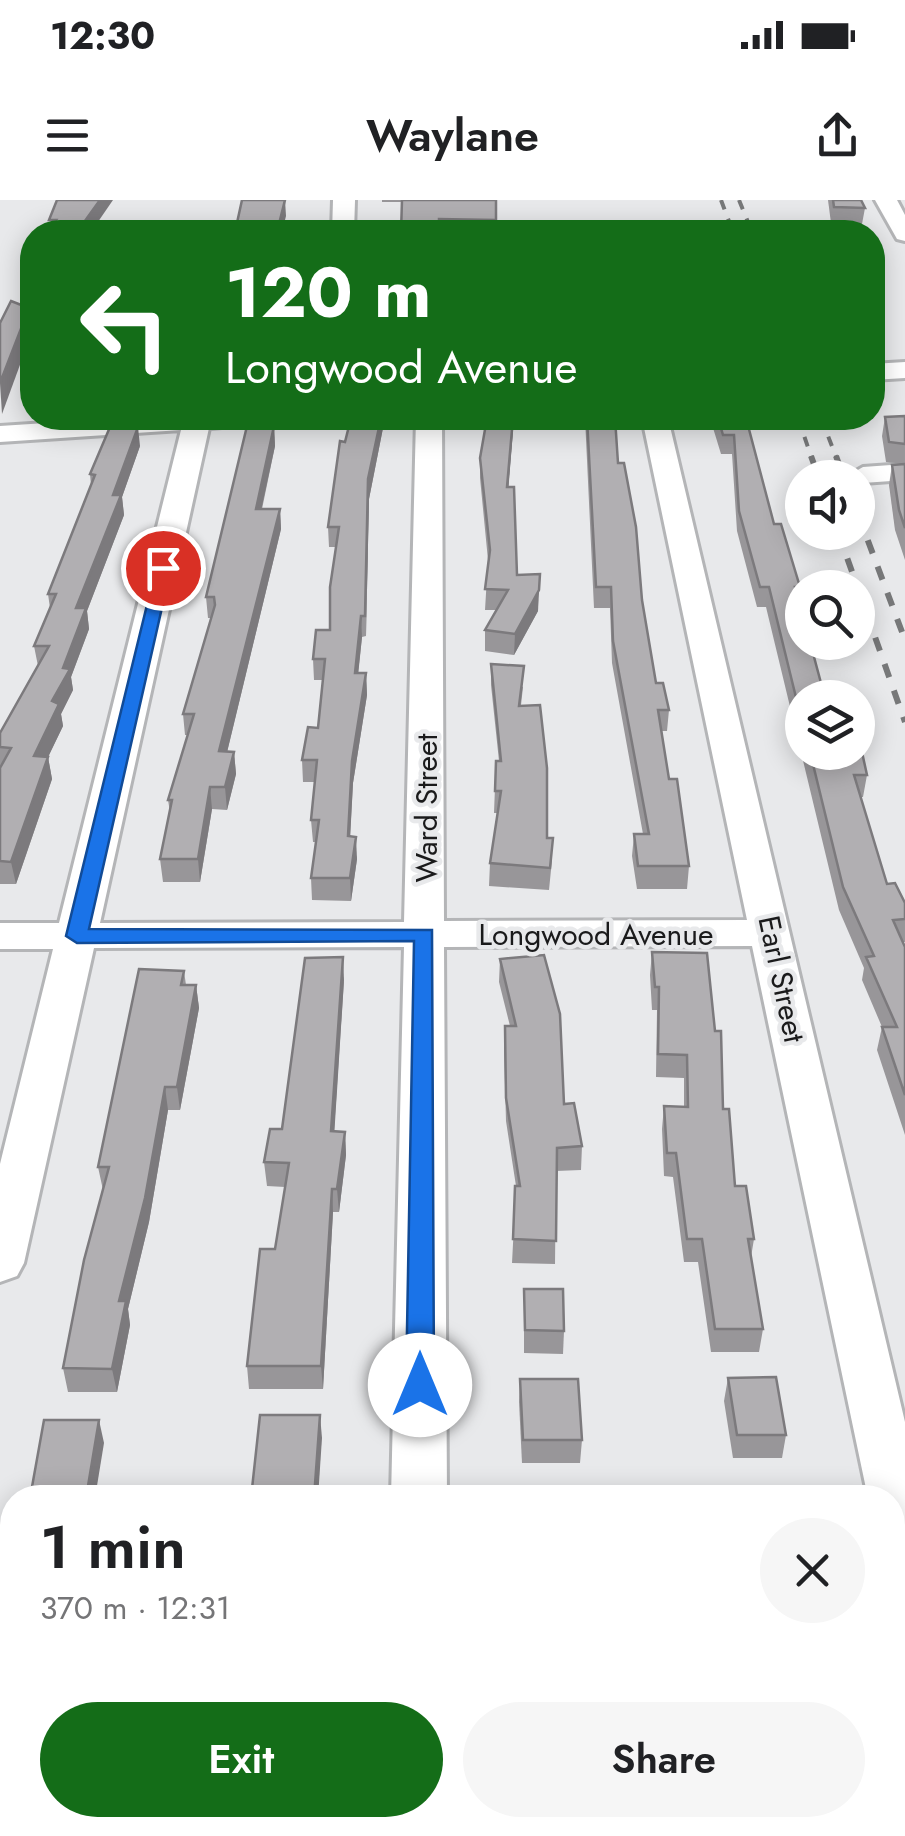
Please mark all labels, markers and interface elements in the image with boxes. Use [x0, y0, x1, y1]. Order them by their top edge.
text: 12:30 [50, 8, 155, 63]
text: Waylane [366, 103, 539, 168]
icon: menu [40, 108, 95, 163]
icon: share [810, 108, 865, 163]
text: 120 m [225, 242, 431, 343]
icon: left [60, 260, 190, 390]
text: Longwood Avenue [225, 335, 578, 400]
map controls [785, 460, 875, 770]
button: sound [785, 460, 875, 550]
pin [121, 526, 206, 611]
icon: arrive [136, 541, 191, 596]
button: search [785, 570, 875, 660]
button: layers [785, 680, 875, 770]
street label: Ward Street [405, 733, 448, 883]
street label: Earl Street [748, 912, 817, 1047]
street label: Longwood Avenue [479, 913, 714, 956]
position arrow [368, 1333, 472, 1437]
text: 1 min [40, 1504, 186, 1591]
button: close [760, 1518, 865, 1623]
text: 370 m · 12:31 [40, 1585, 230, 1631]
button: Exit [40, 1702, 443, 1817]
button: Share [463, 1702, 865, 1817]

